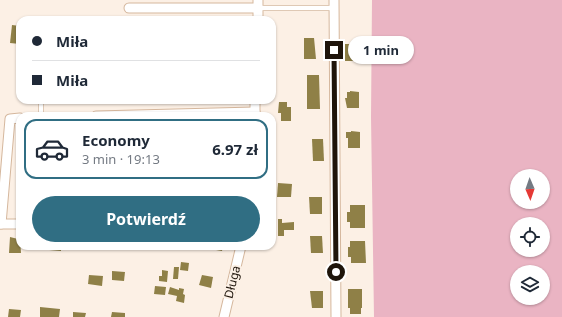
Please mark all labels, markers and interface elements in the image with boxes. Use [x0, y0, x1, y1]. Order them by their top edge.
text: Miła [56, 31, 88, 51]
callout: 1 min [348, 36, 414, 64]
route end [325, 41, 343, 59]
text: 1 min [363, 41, 399, 59]
text: Miła [56, 70, 88, 90]
text: Economy [82, 130, 150, 150]
icon: car [34, 131, 70, 167]
text: 6.97 zł [212, 139, 258, 159]
text: 3 min · 19:13 [82, 150, 160, 168]
north arrow [510, 169, 550, 209]
map controls [510, 169, 550, 305]
button: Potwierdź [32, 196, 260, 242]
button: locate [510, 217, 550, 257]
route start [327, 263, 345, 281]
street label: Długa [220, 264, 244, 300]
button: layers [510, 265, 550, 305]

